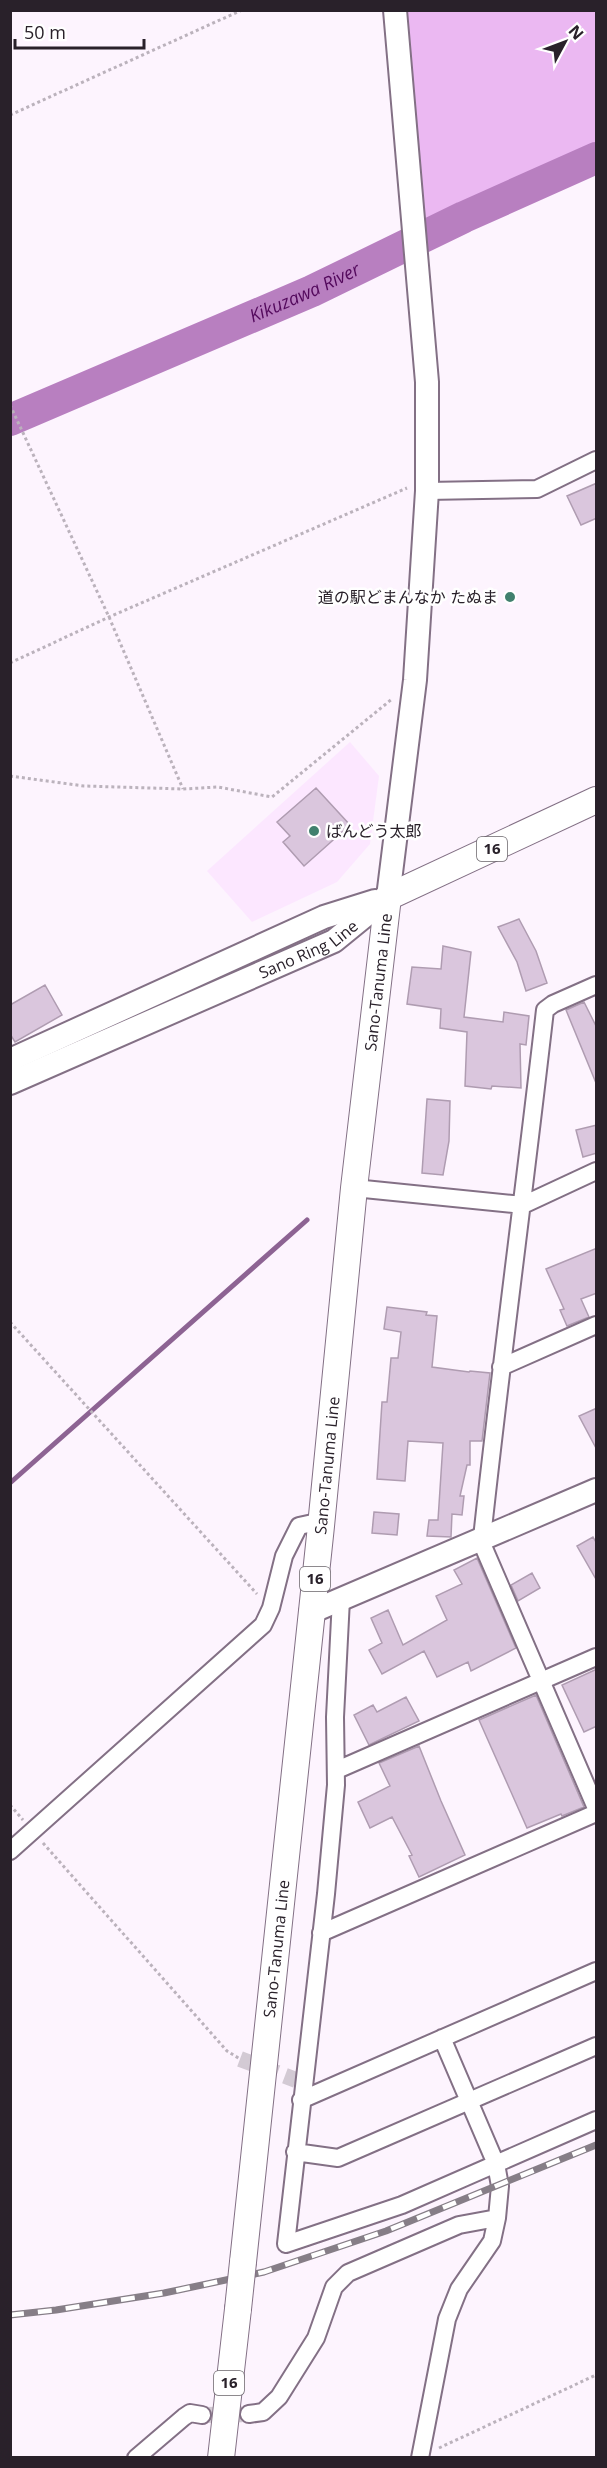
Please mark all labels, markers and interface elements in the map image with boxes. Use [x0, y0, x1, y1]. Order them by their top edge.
scale bar [15, 12, 144, 50]
north arrow [535, 12, 595, 72]
text: 50 m [24, 20, 66, 44]
text: N [564, 20, 589, 44]
water label: Kikuzawa River [245, 256, 364, 327]
place label: 道の駅どまんなか たぬま [318, 586, 498, 608]
marker: 道の駅どまんなか たぬま [503, 590, 517, 604]
place label: ばんどう太郎 [326, 820, 422, 842]
marker: ばんどう太郎 [307, 824, 321, 838]
road number: 16 [477, 837, 507, 861]
street label: Sano-Tanuma Line [359, 912, 397, 1052]
street label: Sano Ring Line [255, 915, 362, 984]
street label: Sano-Tanuma Line [309, 1395, 345, 1536]
road number: 16 [300, 1567, 330, 1591]
street label: Sano-Tanuma Line [258, 1879, 294, 2019]
road number: 16 [214, 2371, 244, 2395]

